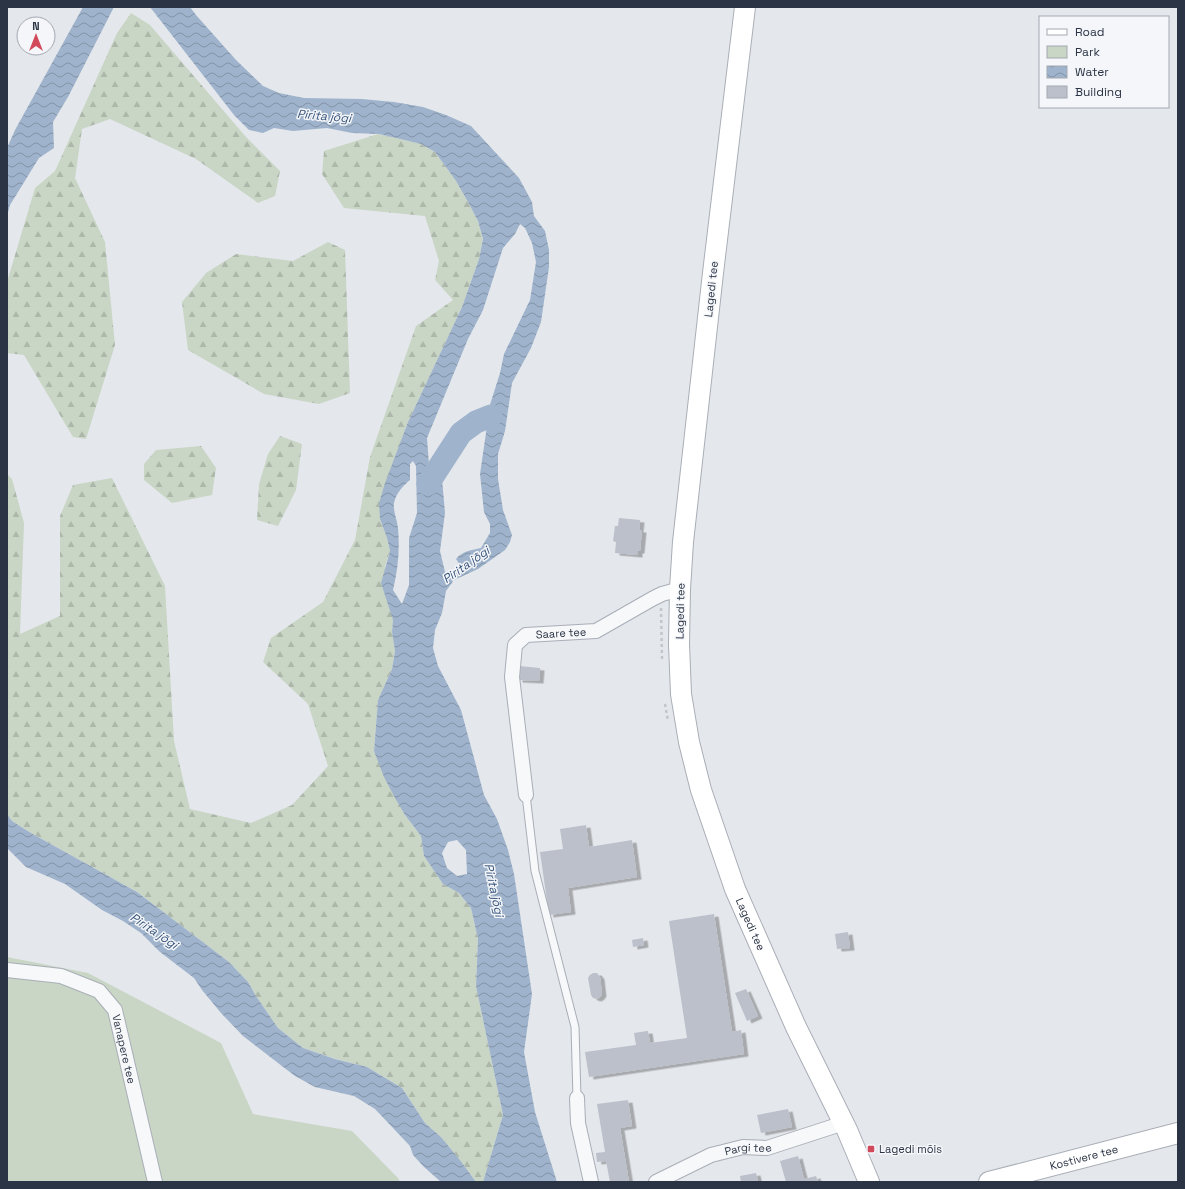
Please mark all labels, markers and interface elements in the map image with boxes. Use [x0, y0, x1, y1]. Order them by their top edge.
north arrow [16, 16, 56, 56]
legend [1039, 16, 1169, 108]
text: N [32, 19, 40, 33]
text: Road [1075, 24, 1104, 40]
text: Park [1075, 44, 1100, 60]
text: Water [1075, 64, 1109, 80]
text: Building [1075, 84, 1122, 100]
water label: Pirita jõgi [296, 106, 354, 127]
street label: Lagedi tee [701, 260, 721, 318]
water label: Pirita jõgi [439, 542, 494, 587]
street label: Lagedi tee [673, 583, 687, 639]
street label: Saare tee [535, 625, 587, 641]
water label: Pirita jõgi [481, 862, 508, 920]
street label: Lagedi tee [733, 896, 768, 953]
water label: Pirita jõgi [127, 909, 183, 954]
street label: Vanapere tee [109, 1013, 139, 1085]
street label: Pargi tee [723, 1140, 773, 1158]
place label: Lagedi mõis [879, 1142, 942, 1156]
street label: Kostivere tee [1048, 1142, 1120, 1173]
marker: Lagedi mõis [866, 1144, 876, 1154]

